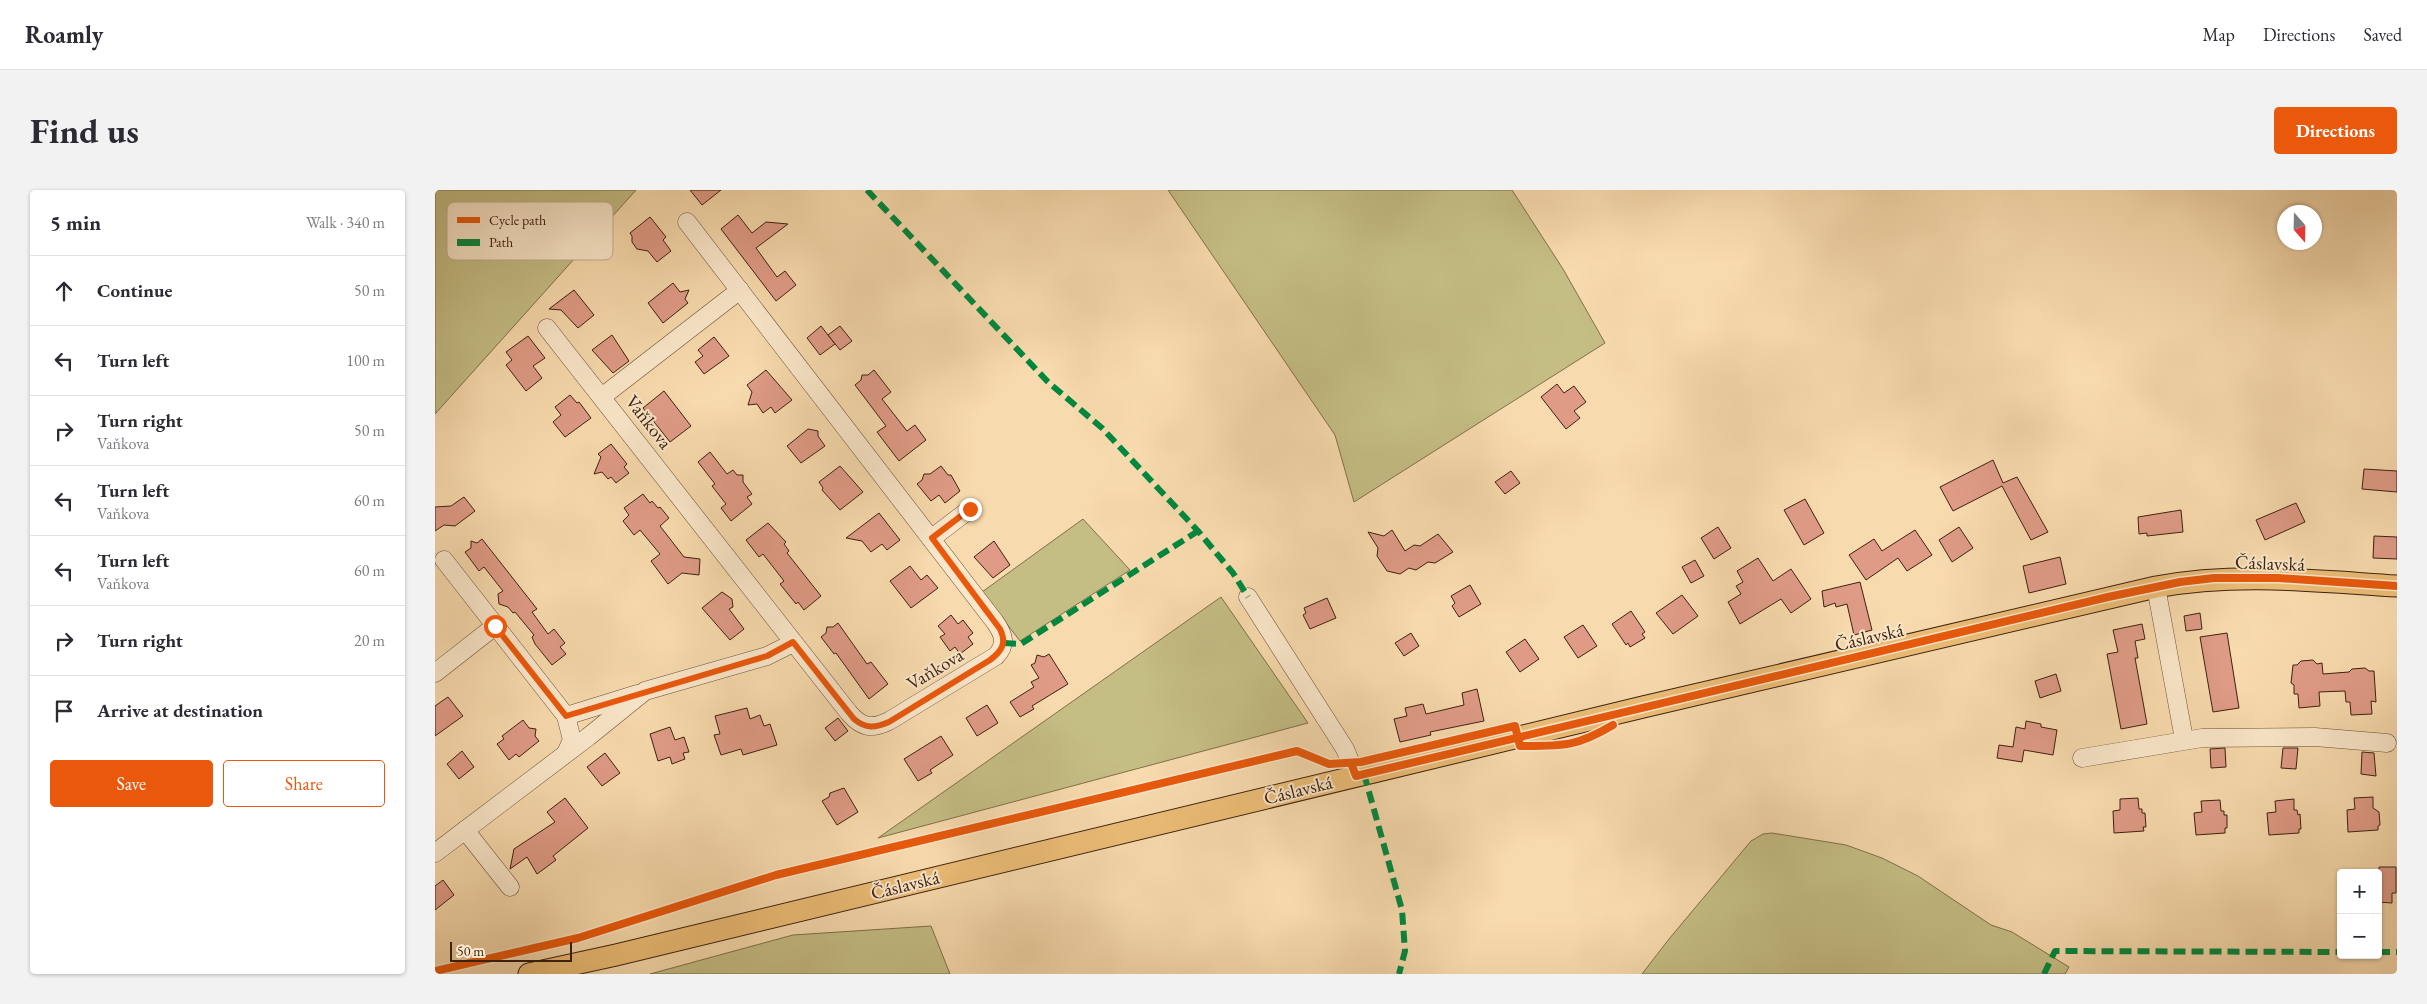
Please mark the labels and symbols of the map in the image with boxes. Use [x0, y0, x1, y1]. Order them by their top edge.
legend [447, 202, 613, 260]
north arrow [2277, 205, 2322, 250]
text: Cycle path [489, 211, 546, 229]
text: Path [489, 233, 513, 251]
street label: Vaňkova [620, 390, 678, 455]
route end [959, 498, 982, 521]
street label: Čáslavská [2235, 549, 2306, 577]
route start [484, 615, 507, 638]
street label: Čáslavská [1832, 617, 1906, 657]
street label: Vaňkova [902, 642, 968, 696]
street label: Čáslavská [1261, 769, 1335, 811]
street label: Čáslavská [868, 864, 942, 906]
scale bar [450, 939, 573, 962]

